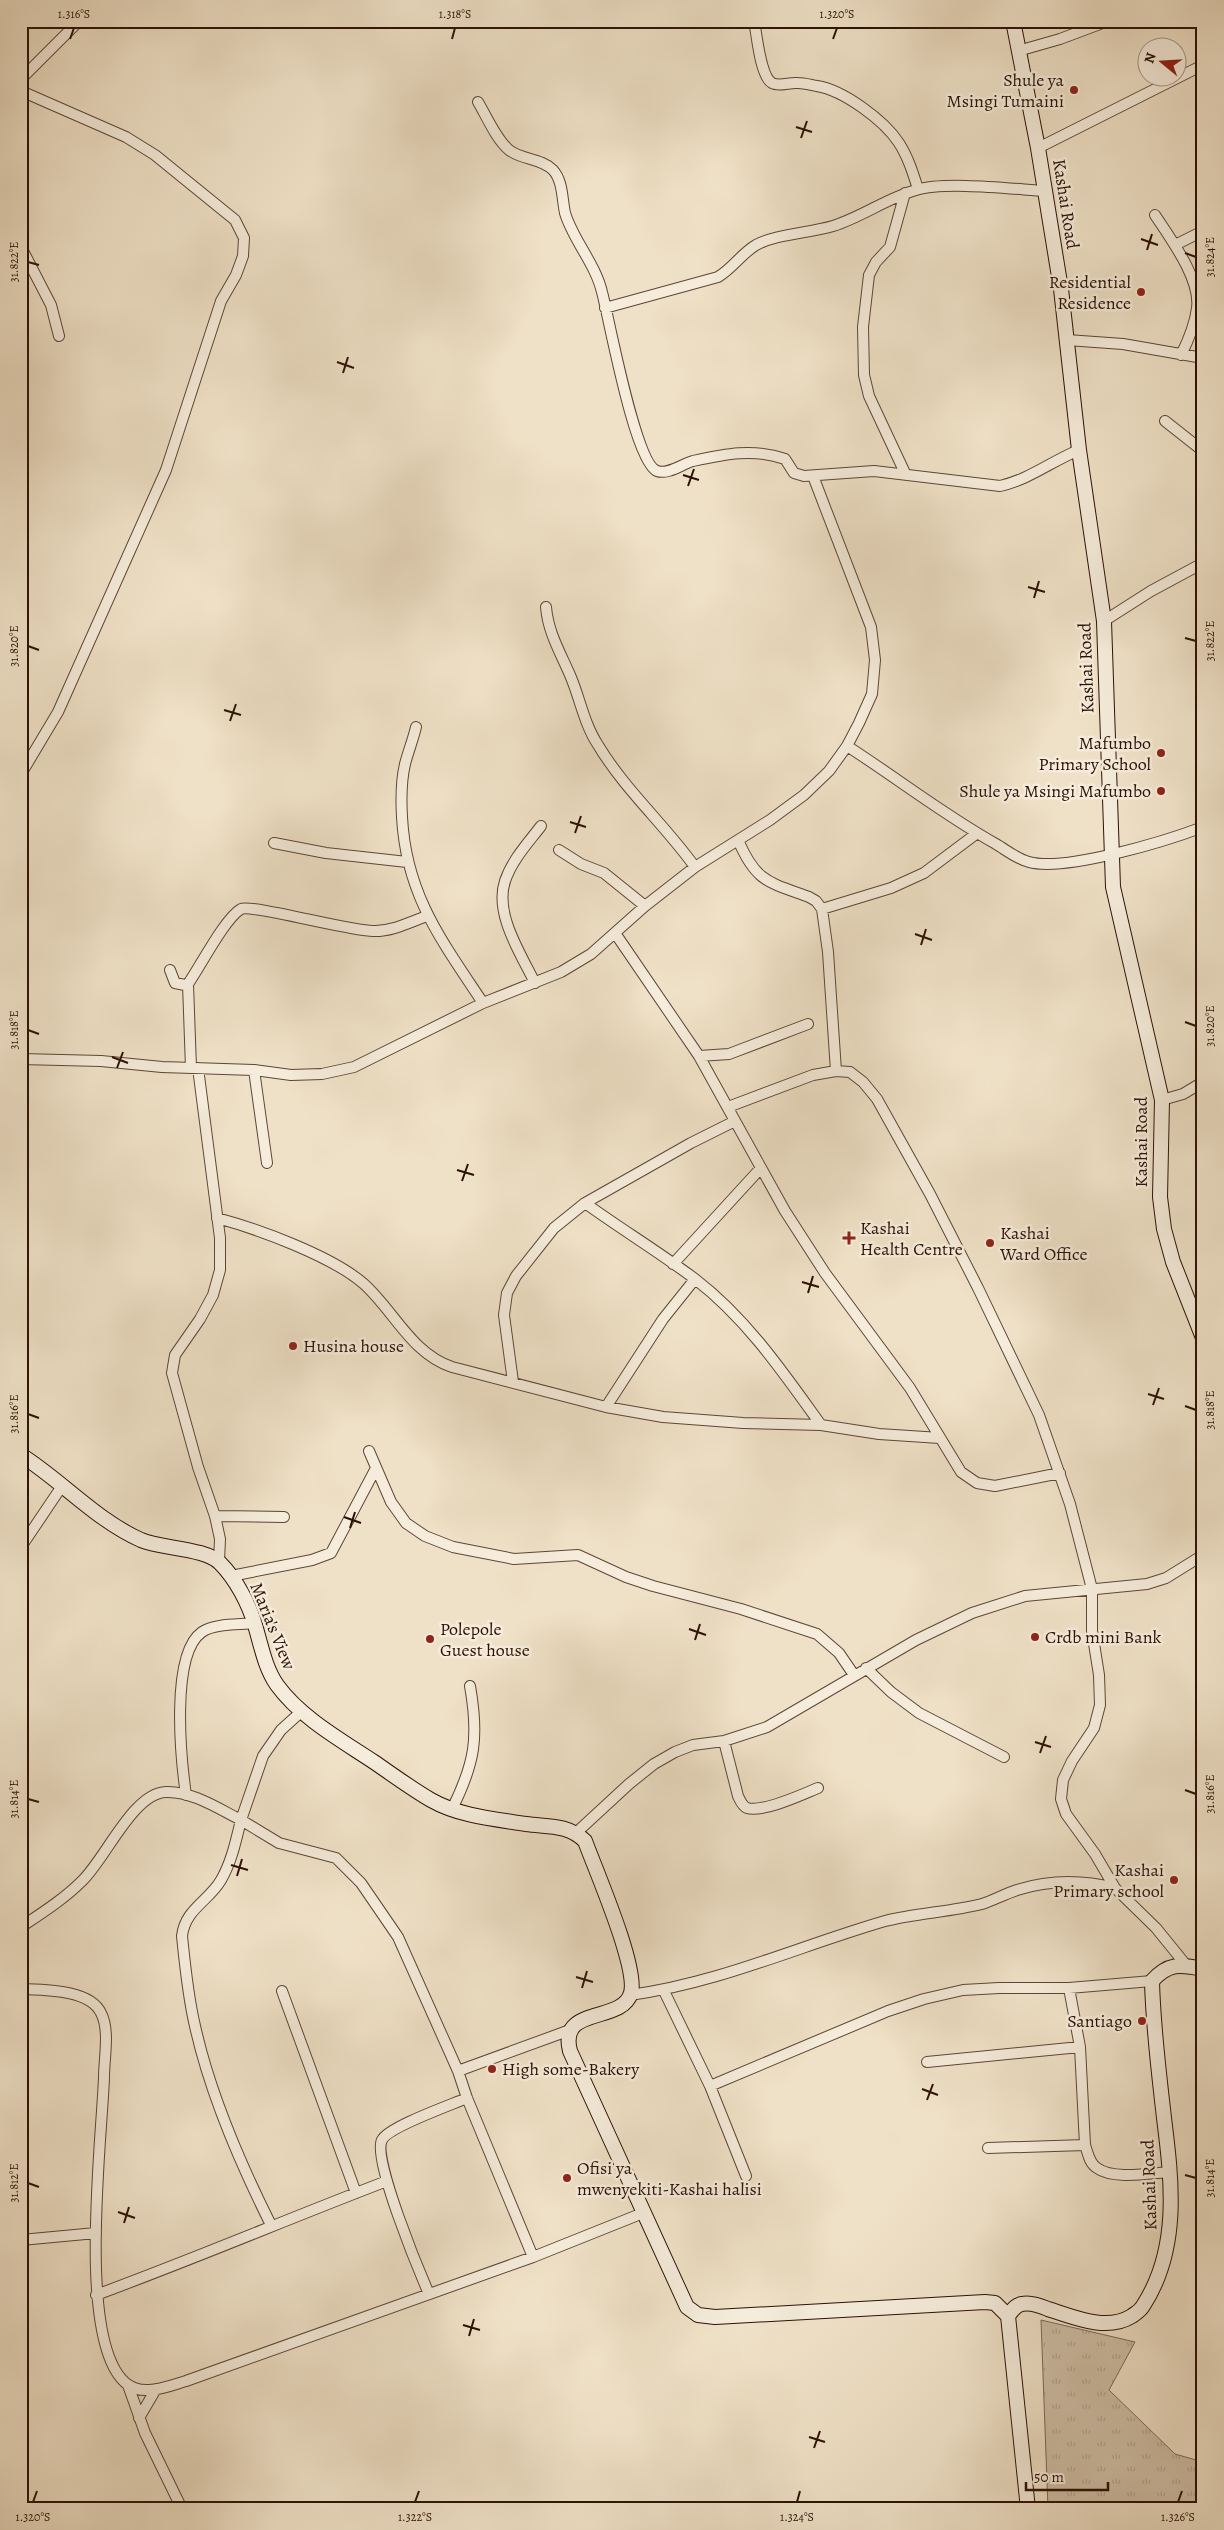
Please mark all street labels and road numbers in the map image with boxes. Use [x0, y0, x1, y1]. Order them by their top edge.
street label: Kashai Road [1047, 157, 1085, 251]
street label: Kashai Road [1072, 622, 1100, 714]
street label: Kashai Road [1129, 1096, 1153, 1187]
street label: Maria's View [245, 1579, 302, 1674]
street label: Kashai Road [1135, 2139, 1163, 2231]

